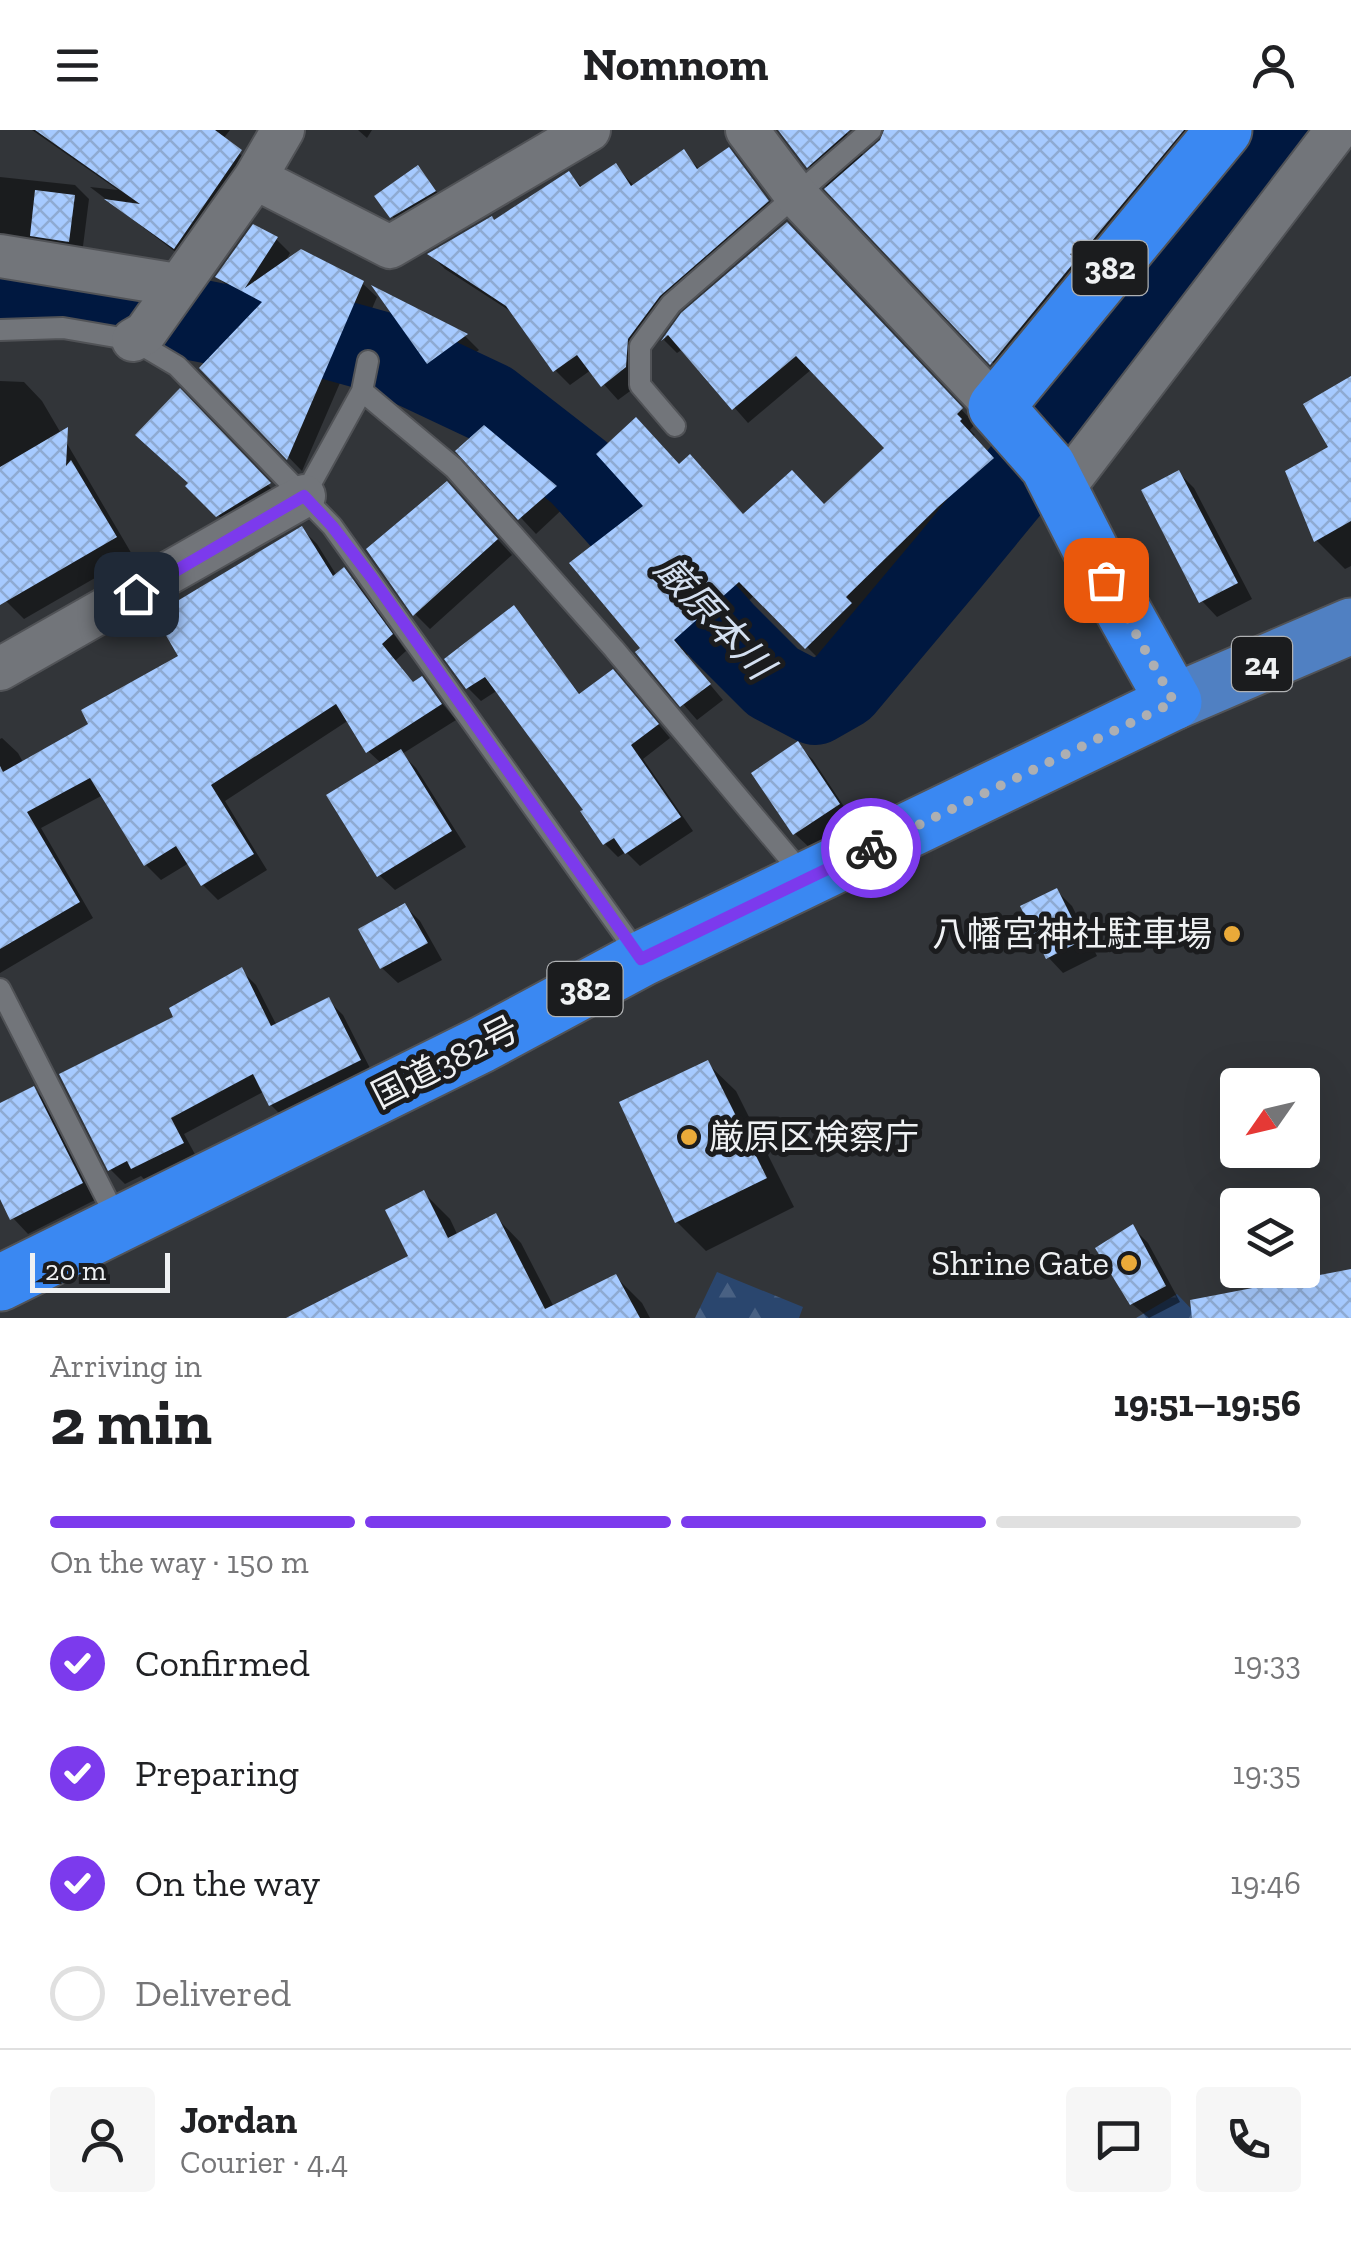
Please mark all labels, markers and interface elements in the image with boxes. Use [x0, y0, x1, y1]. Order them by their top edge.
icon: menu [50, 38, 105, 93]
text: Nomnom [583, 38, 768, 92]
icon: person [1246, 38, 1301, 93]
road number: 382 [1072, 241, 1148, 295]
pin [1064, 538, 1149, 623]
water label: 厳原本川 [645, 546, 785, 691]
pin [94, 552, 179, 637]
icon: bag [1079, 553, 1134, 608]
icon: home [109, 567, 164, 622]
road number: 24 [1232, 637, 1292, 691]
courier [821, 798, 921, 898]
icon: bike [844, 821, 899, 876]
place label: 八幡宮神社駐車場 [932, 913, 1212, 955]
marker: 八幡宮神社駐車場 [1221, 923, 1243, 945]
road number: 382 [548, 962, 622, 1016]
street label: 国道382号 [365, 1007, 525, 1117]
north arrow [1220, 1068, 1320, 1168]
map controls [1220, 1068, 1320, 1288]
place label: 厳原区検察庁 [709, 1116, 919, 1158]
marker: 厳原区検察庁 [678, 1126, 700, 1148]
button: layers [1220, 1188, 1320, 1288]
place label: Shrine Gate [931, 1242, 1109, 1284]
scale bar [30, 1248, 170, 1292]
marker: Shrine Gate [1118, 1252, 1140, 1274]
text: 20 m [45, 1254, 106, 1287]
text: Arriving in [50, 1347, 202, 1385]
text: 19:51–19:56 [1113, 1380, 1301, 1426]
text: 2 min [50, 1383, 212, 1461]
text: On the way · 150 m [50, 1543, 309, 1581]
icon: check [50, 1636, 105, 1691]
text: Confirmed [135, 1640, 310, 1686]
text: 19:33 [1233, 1644, 1301, 1682]
icon: check [50, 1746, 105, 1801]
text: Preparing [135, 1750, 299, 1796]
text: 19:35 [1232, 1754, 1301, 1792]
icon: check [50, 1856, 105, 1911]
text: On the way [135, 1860, 320, 1906]
text: 19:46 [1230, 1864, 1301, 1902]
text: Delivered [135, 1970, 291, 2016]
button: person [50, 2087, 155, 2192]
button: chat [1066, 2087, 1171, 2192]
button: phone [1196, 2087, 1301, 2192]
text: Jordan [180, 2097, 297, 2143]
text: Courier · 4.4 [180, 2143, 348, 2181]

